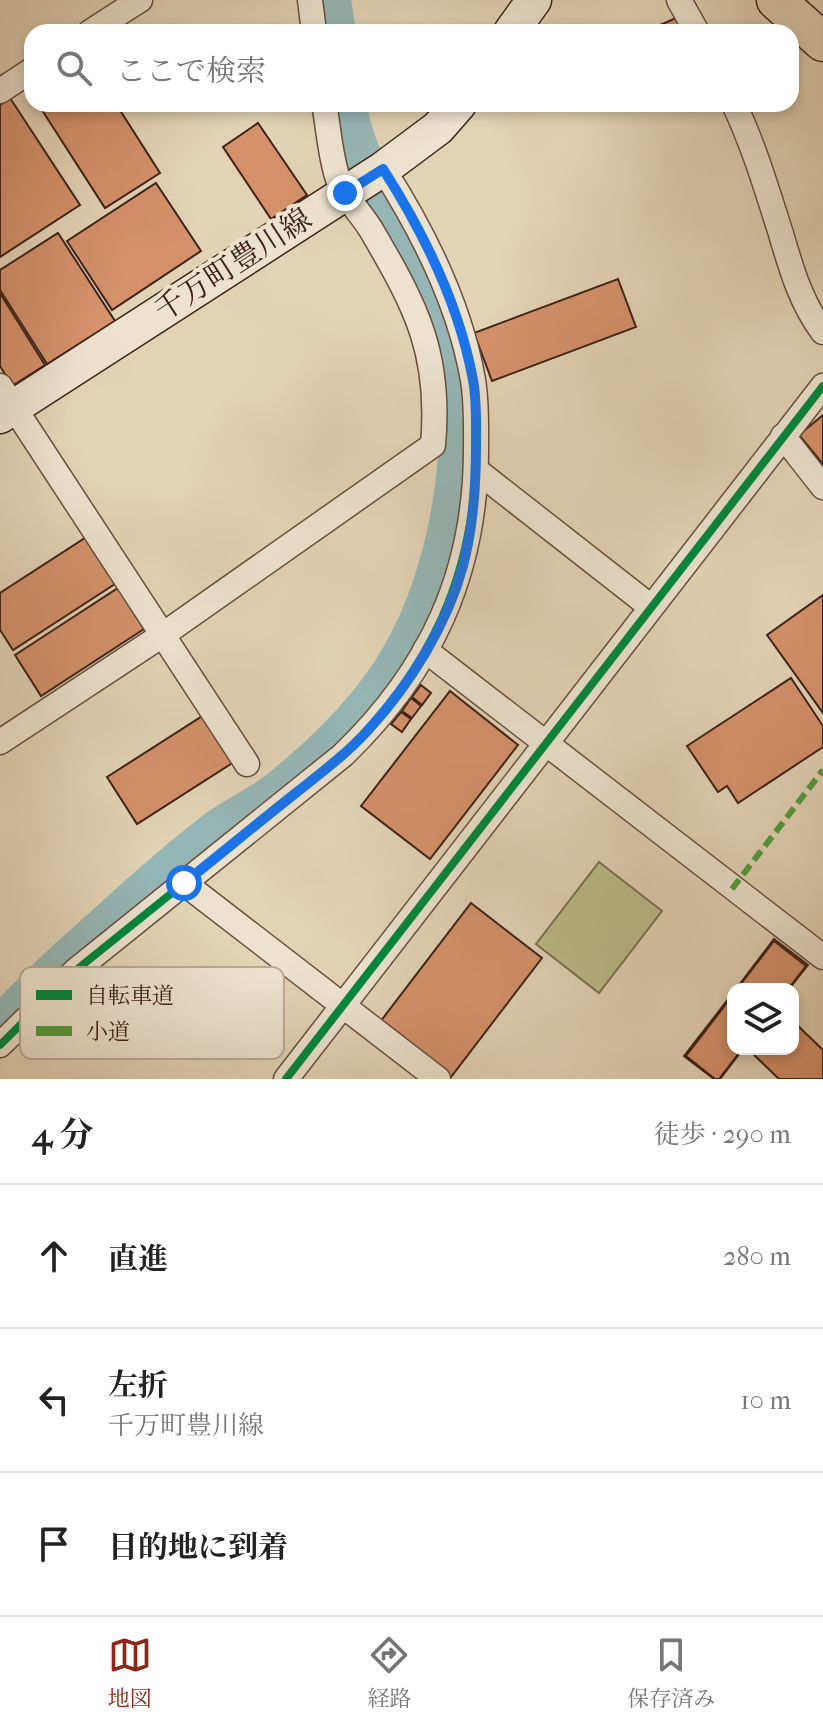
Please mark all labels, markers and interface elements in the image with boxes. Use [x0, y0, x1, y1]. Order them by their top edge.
search box [24, 24, 799, 112]
icon: search [52, 46, 96, 90]
text: ここで検索 [116, 54, 266, 89]
route end [327, 175, 363, 211]
street label: 千万町豊川線 [148, 201, 318, 329]
route start [166, 865, 202, 901]
legend [20, 967, 284, 1059]
text: 自転車道 [86, 983, 174, 1009]
map controls [727, 983, 799, 1055]
button: layers [727, 983, 799, 1055]
text: 小道 [86, 1019, 130, 1045]
text: 4 分 [32, 1115, 93, 1155]
text: 徒歩 · 290 m [654, 1119, 791, 1150]
icon: ahead [32, 1234, 76, 1278]
text: 280 m [723, 1241, 791, 1272]
text: 直進 [108, 1242, 168, 1277]
text: 左折 [108, 1368, 168, 1403]
icon: left [32, 1378, 76, 1422]
text: 10 m [740, 1385, 791, 1416]
text: 千万町豊川線 [108, 1410, 264, 1441]
icon: arrive [32, 1522, 76, 1566]
text: 目的地に到着 [108, 1530, 288, 1565]
tab: 地図 [108, 1633, 152, 1712]
tab: 経路 [367, 1633, 411, 1712]
tab: 保存済み [627, 1633, 715, 1712]

